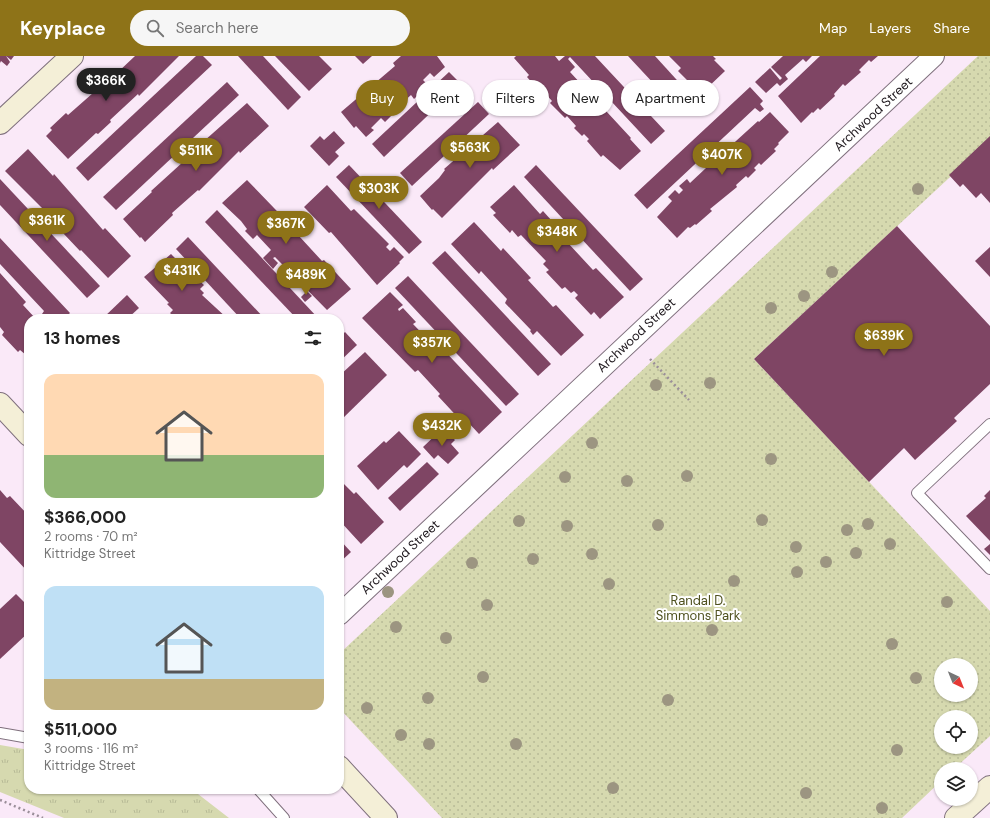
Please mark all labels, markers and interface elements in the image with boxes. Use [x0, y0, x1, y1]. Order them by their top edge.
search box [130, 10, 410, 46]
text: Keyplace [20, 16, 106, 41]
icon: search [144, 17, 166, 39]
text: Search here [176, 18, 258, 38]
text: Map [819, 19, 847, 37]
text: Layers [869, 19, 911, 37]
text: Share [933, 19, 970, 37]
pin: $366K [78, 68, 134, 102]
text: $366K [86, 72, 126, 89]
street label: Archwood Street [830, 73, 916, 155]
chip: Buy [356, 80, 408, 116]
chip: Rent [416, 80, 474, 116]
chip: Filters [482, 80, 549, 116]
chip: New [557, 80, 613, 116]
chip: Apartment [621, 80, 719, 116]
pin: $563K [442, 135, 498, 169]
pin: $511K [168, 138, 224, 172]
text: $563K [450, 139, 490, 156]
text: $511K [179, 142, 213, 159]
pin: $407K [694, 142, 750, 176]
text: $407K [702, 146, 742, 163]
pin: $303K [351, 176, 407, 210]
text: $303K [358, 180, 400, 197]
pin: $361K [19, 208, 75, 242]
pin: $367K [258, 211, 314, 245]
text: $361K [28, 212, 66, 229]
text: $367K [266, 215, 306, 232]
pin: $348K [529, 219, 585, 253]
text: $348K [537, 223, 577, 240]
pin: $431K [154, 258, 210, 292]
text: $431K [163, 262, 201, 279]
pin: $489K [278, 262, 334, 296]
text: $489K [286, 266, 326, 283]
street label: Archwood Street [593, 294, 679, 376]
pin: $639K [856, 323, 912, 357]
text: 13 homes [44, 327, 121, 349]
icon: filters [302, 327, 324, 349]
text: $639K [864, 327, 904, 344]
pin: $357K [404, 330, 460, 364]
text: $357K [412, 334, 452, 351]
icon: home [148, 400, 220, 472]
pin: $432K [414, 413, 470, 447]
text: $432K [422, 417, 462, 434]
text: $366,000 [44, 506, 126, 528]
street label: Archwood Street [357, 516, 443, 598]
text: 2 rooms · 70 m² [44, 528, 138, 545]
text: Kittridge Street [44, 545, 136, 562]
park label: Randal D. Simmons Park [656, 592, 741, 624]
icon: home [148, 612, 220, 684]
north arrow [934, 658, 978, 702]
map controls [934, 658, 978, 806]
button: locate [934, 710, 978, 754]
text: $511,000 [44, 718, 117, 740]
text: 3 rooms · 116 m² [44, 740, 138, 757]
text: Kittridge Street [44, 757, 136, 774]
button: layers [934, 762, 978, 806]

